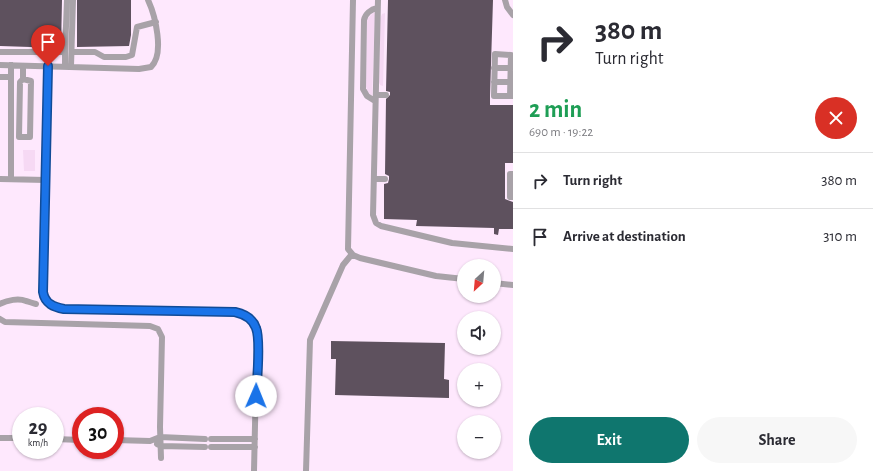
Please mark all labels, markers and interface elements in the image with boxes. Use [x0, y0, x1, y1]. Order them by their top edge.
icon: right [529, 16, 581, 68]
text: 380 m [595, 17, 662, 45]
pin [31, 25, 65, 66]
icon: arrive [37, 31, 59, 53]
text: Turn right [595, 50, 664, 68]
button: close [815, 97, 857, 139]
text: 2 min [529, 98, 582, 122]
text: 690 m · 19:22 [529, 126, 593, 139]
icon: right [529, 170, 551, 192]
text: Turn right [563, 173, 622, 188]
text: 380 m [821, 173, 857, 188]
icon: arrive [529, 226, 551, 248]
text: Arrive at destination [563, 229, 686, 244]
text: 310 m [823, 229, 857, 244]
north arrow [457, 259, 501, 303]
map controls [457, 259, 501, 459]
button: sound [457, 311, 501, 355]
button: + [457, 363, 501, 407]
position arrow [235, 375, 277, 417]
speed limit sign: 30 [72, 407, 124, 459]
button: − [457, 415, 501, 459]
button: Exit [529, 417, 689, 463]
button: Share [697, 417, 857, 463]
text: 29 [28, 418, 48, 438]
text: km/h [28, 438, 48, 448]

